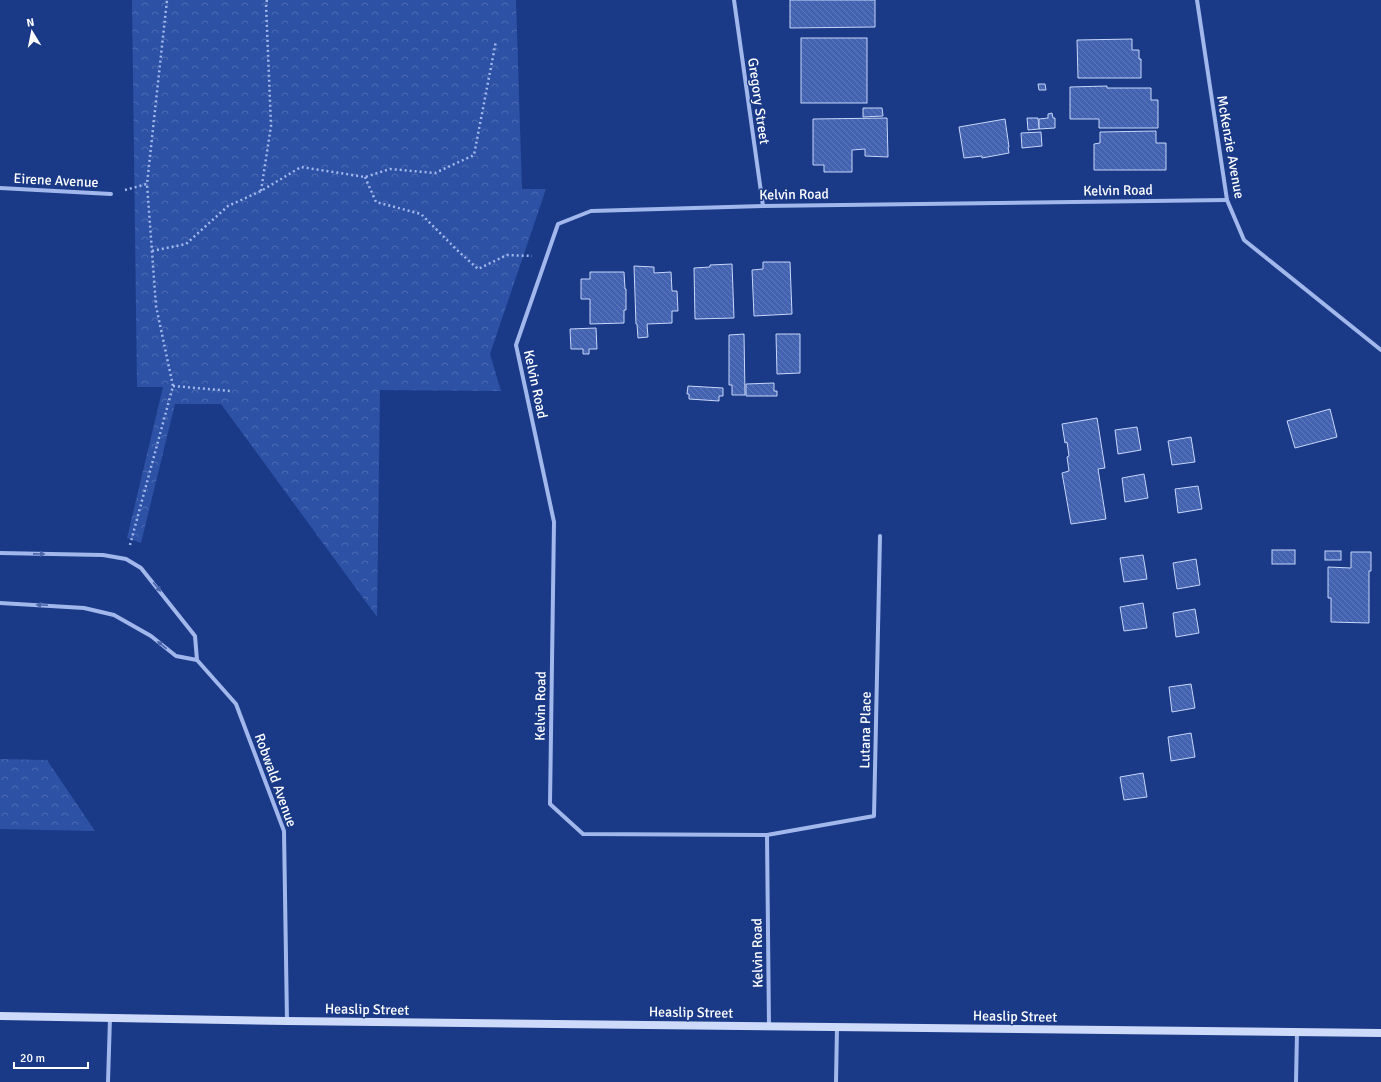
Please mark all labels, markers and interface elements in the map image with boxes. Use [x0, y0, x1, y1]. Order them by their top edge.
north arrow [12, 12, 52, 52]
text: N [25, 16, 35, 30]
street label: Gregory Street [744, 57, 773, 146]
street label: McKenzie Avenue [1213, 94, 1248, 200]
street label: Eirene Avenue [13, 170, 99, 191]
street label: Kelvin Road [1083, 181, 1153, 200]
street label: Kelvin Road [759, 185, 829, 204]
street label: Kelvin Road [520, 348, 551, 420]
one-way arrow [33, 551, 46, 557]
one-way arrow [153, 582, 162, 593]
one-way arrow [36, 602, 48, 609]
one-way arrow [157, 640, 168, 649]
street label: Kelvin Road [531, 671, 550, 741]
street label: Lutana Place [856, 691, 875, 769]
street label: Robwald Avenue [251, 731, 300, 829]
street label: Kelvin Road [748, 918, 767, 988]
street label: Heaslip Street [325, 1000, 409, 1019]
street label: Heaslip Street [649, 1003, 733, 1022]
street label: Heaslip Street [973, 1007, 1057, 1026]
scale bar [14, 1044, 88, 1070]
text: 20 m [20, 1051, 45, 1066]

